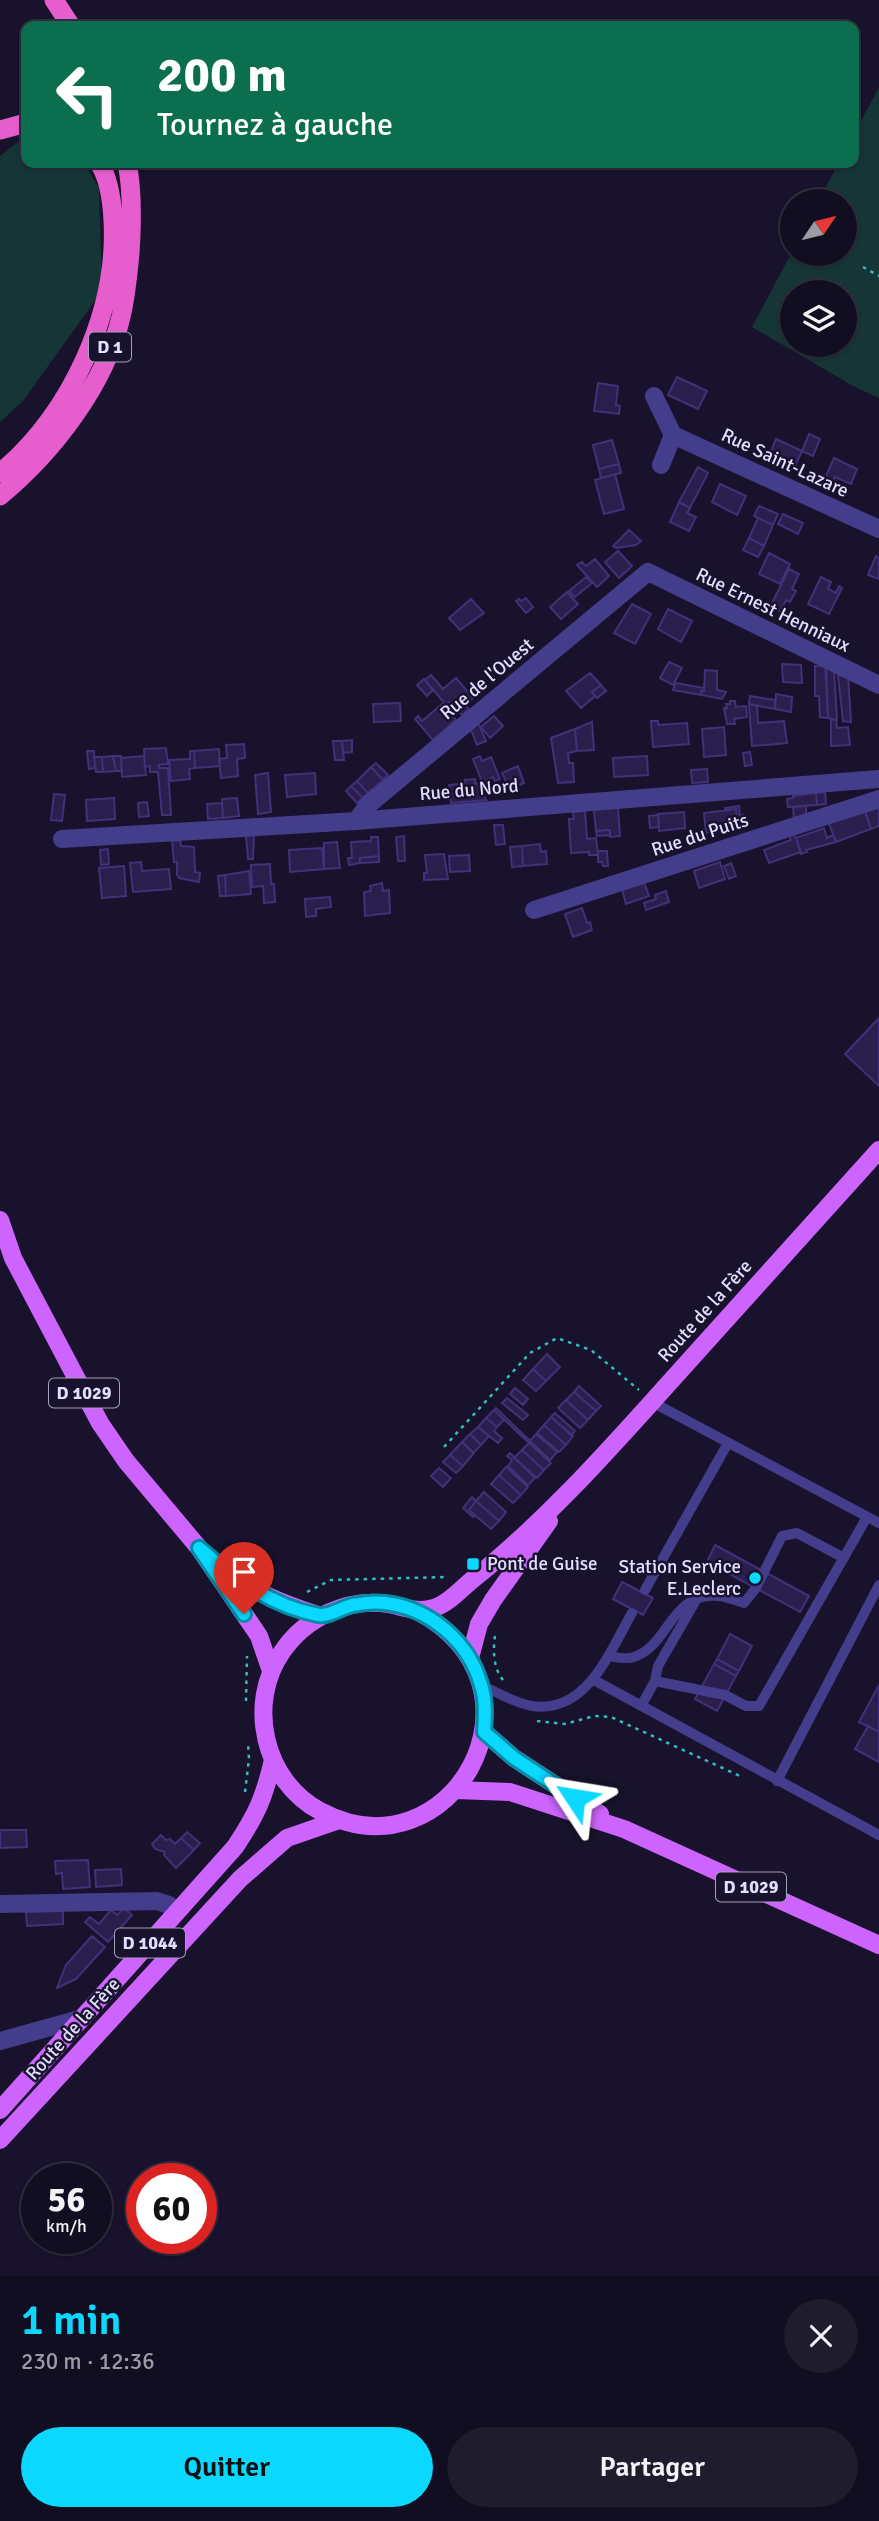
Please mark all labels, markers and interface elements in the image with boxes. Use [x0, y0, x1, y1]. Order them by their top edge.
text: 200 m [157, 45, 287, 105]
icon: left [42, 49, 133, 140]
text: Tournez à gauche [157, 105, 393, 144]
north arrow [780, 189, 858, 266]
map controls [780, 189, 857, 357]
button: layers [780, 280, 857, 357]
road number: D 1 [89, 332, 131, 362]
street label: Rue Saint-Lazare [718, 423, 852, 503]
street label: Rue Ernest Henniaux [692, 562, 854, 658]
street label: Rue de l'Ouest [435, 633, 539, 725]
street label: Rue du Nord [418, 774, 520, 806]
street label: Rue du Puits [648, 808, 752, 862]
street label: Route de la Fère [653, 1255, 757, 1367]
road number: D 1029 [49, 1378, 119, 1408]
pin [214, 1542, 274, 1614]
place label: Pont de Guise [487, 1552, 598, 1576]
icon: arrive [225, 1553, 263, 1591]
place label: Station Service E.Leclerc [618, 1555, 741, 1601]
marker: Pont de Guise [465, 1556, 481, 1572]
marker: Station Service E.Leclerc [747, 1570, 763, 1586]
position arrow [538, 1761, 612, 1835]
road number: D 1029 [716, 1872, 786, 1901]
road number: D 1044 [115, 1928, 185, 1957]
street label: Route de la Fère [21, 1973, 125, 2085]
speed limit sign: 60 [126, 2163, 217, 2254]
text: 56 [48, 2178, 85, 2221]
text: km/h [46, 2215, 87, 2237]
text: 1 min [21, 2295, 122, 2346]
button: close [784, 2299, 858, 2373]
text: 230 m · 12:36 [21, 2347, 155, 2376]
button: Quitter [21, 2427, 433, 2507]
button: Partager [447, 2427, 858, 2507]

